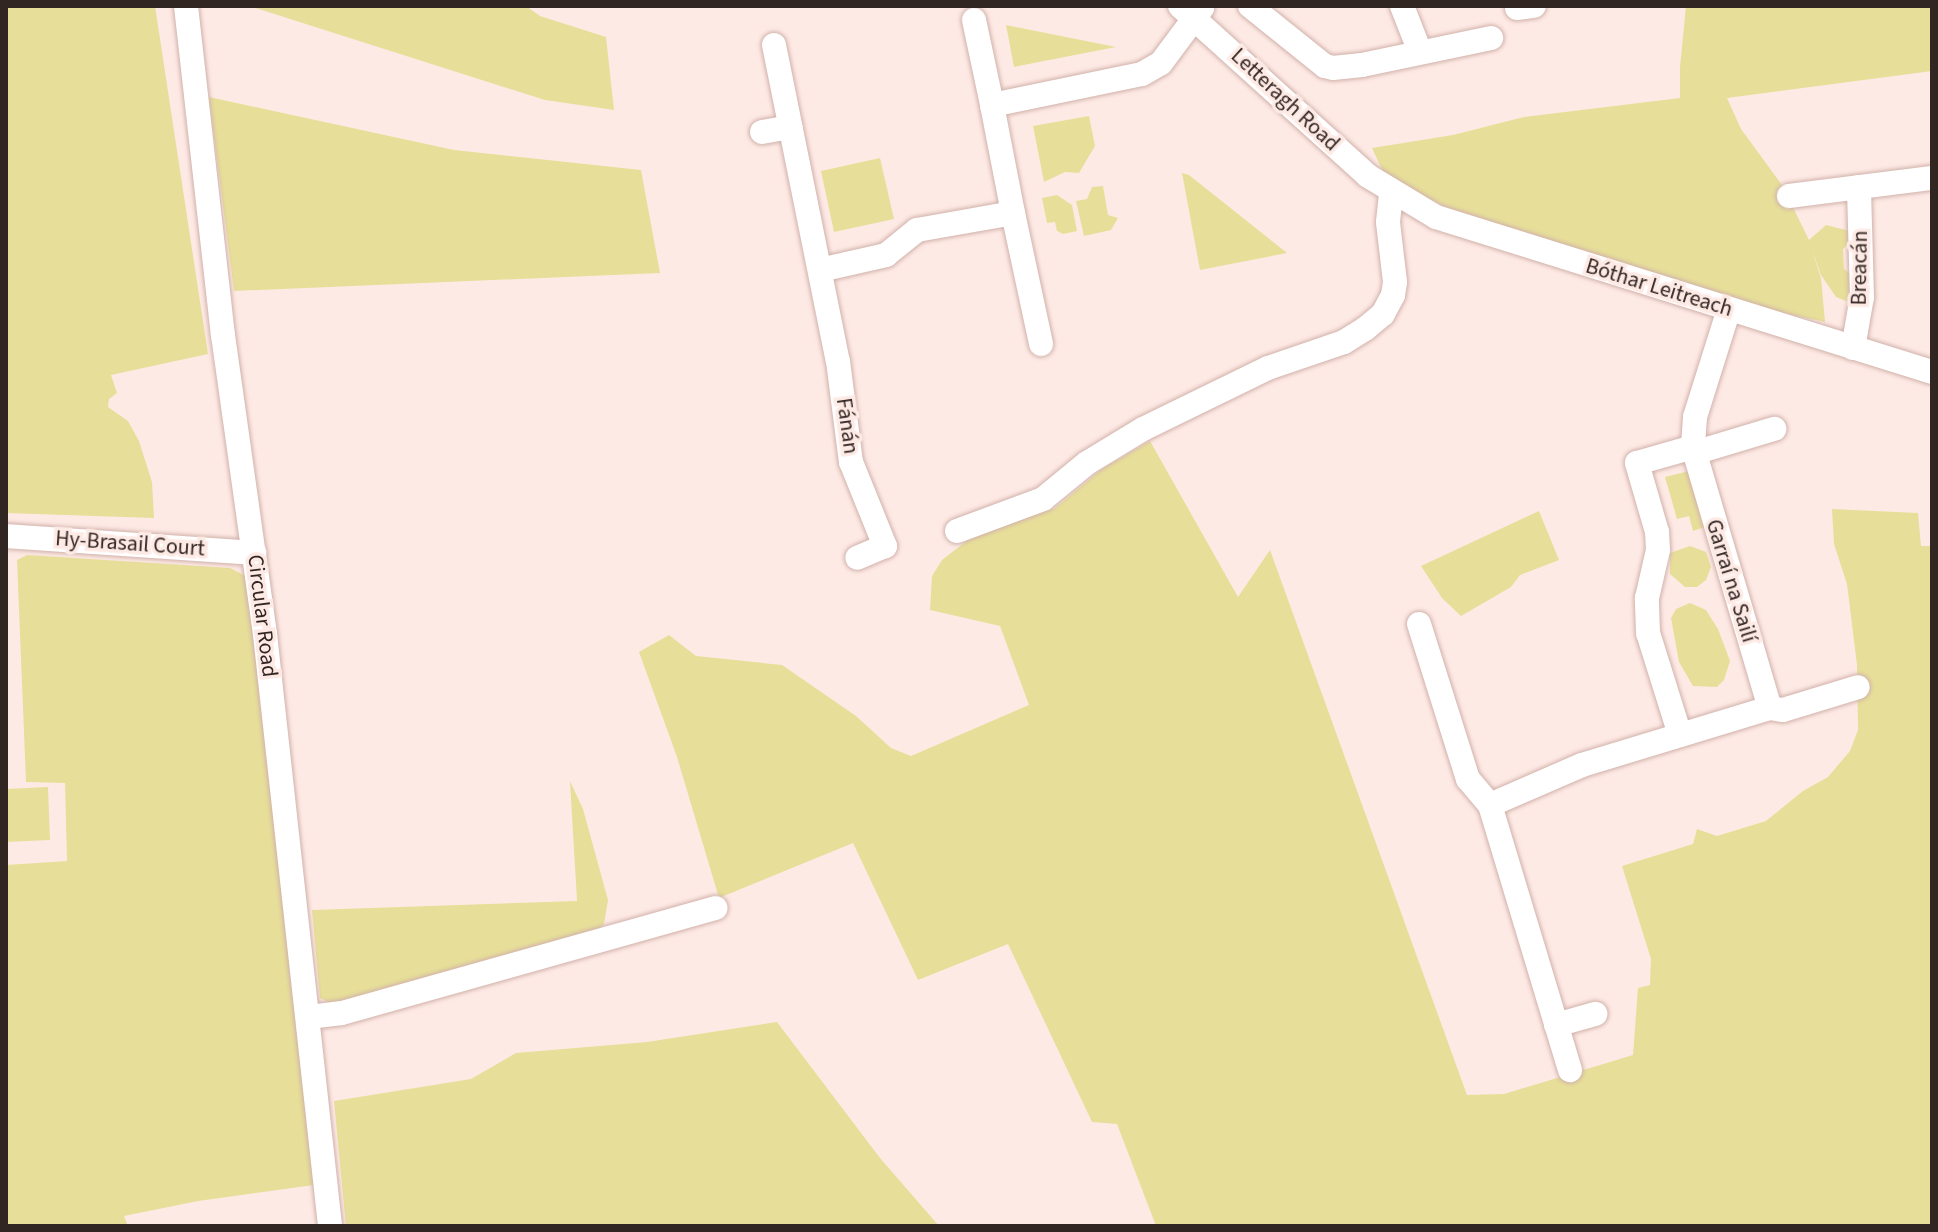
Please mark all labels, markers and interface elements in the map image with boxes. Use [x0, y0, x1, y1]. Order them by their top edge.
street label: Letteragh Road [1225, 43, 1345, 157]
street label: Breacán [1846, 230, 1874, 306]
street label: Bóthar Leitreach [1582, 253, 1736, 323]
street label: Fánán [830, 396, 864, 456]
street label: Garraí na Sailí [1700, 516, 1762, 646]
street label: Hy-Brasail Court [54, 526, 206, 562]
street label: Circular Road [241, 553, 283, 679]

